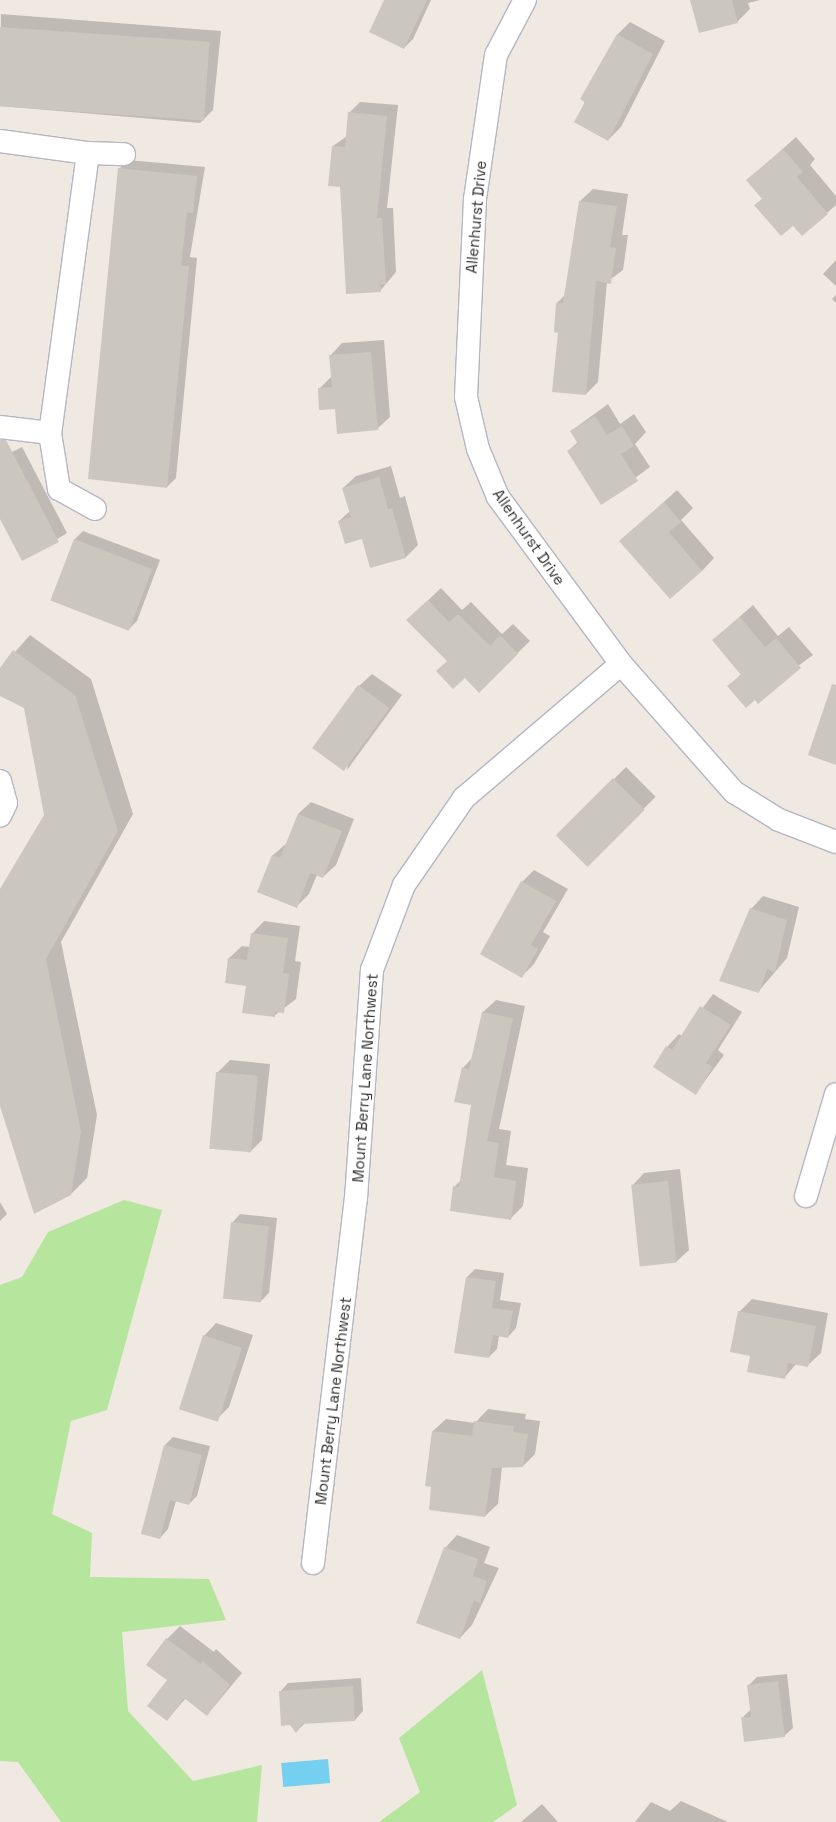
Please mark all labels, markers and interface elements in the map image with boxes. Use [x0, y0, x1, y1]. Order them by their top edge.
street label: Allenhurst Drive [462, 160, 490, 274]
street label: Allenhurst Drive [489, 486, 569, 588]
street label: Mount Berry Lane Northwest [349, 973, 381, 1183]
street label: Mount Berry Lane Northwest [311, 1296, 355, 1506]

